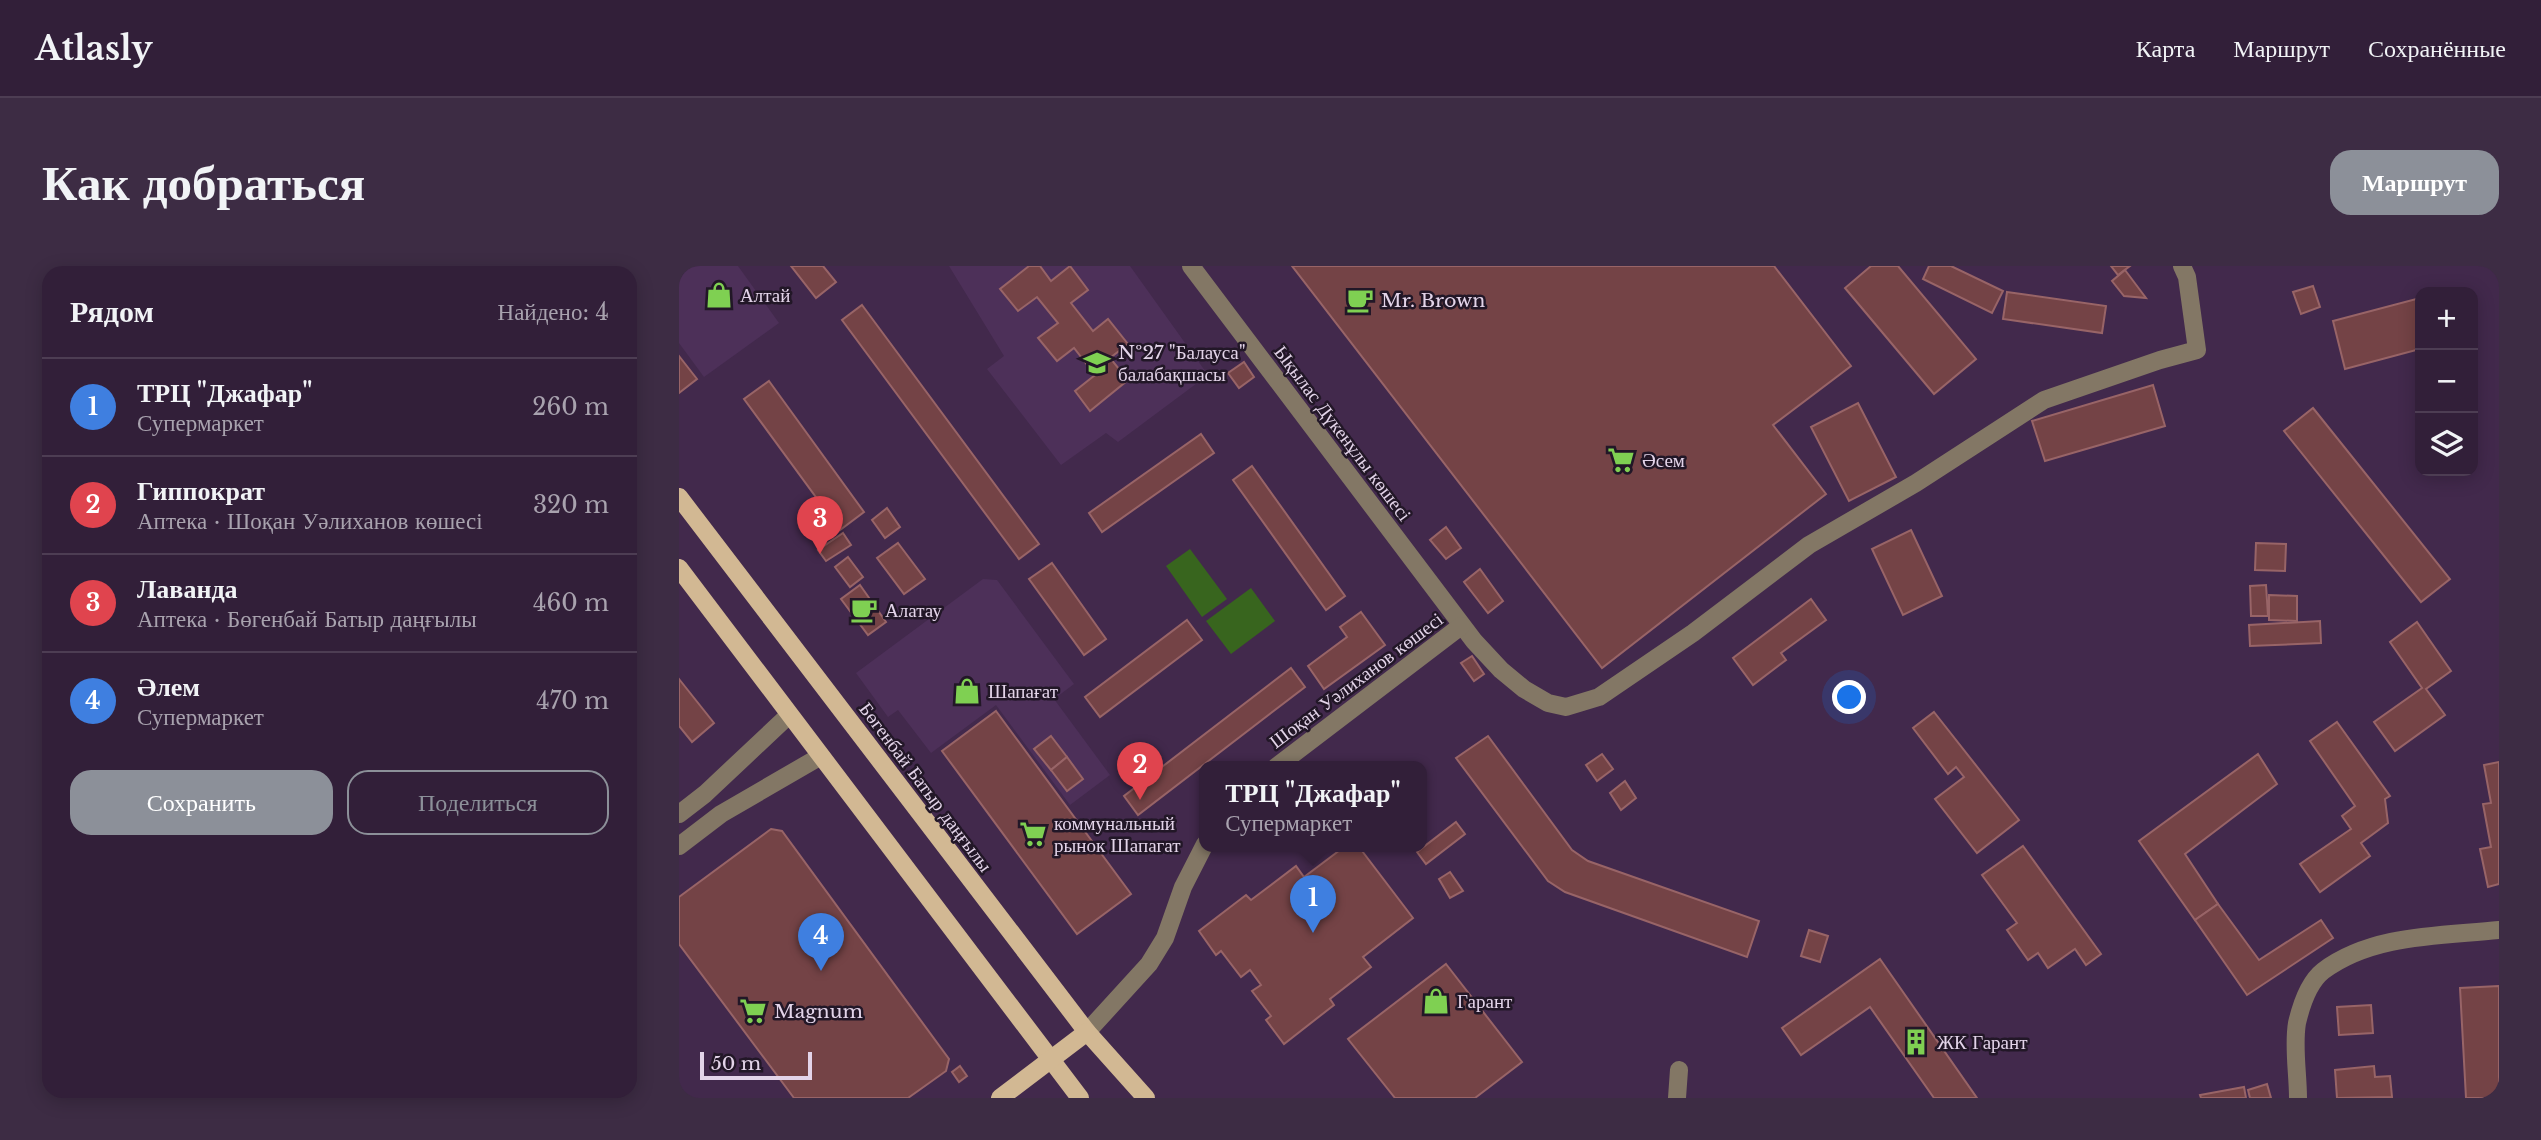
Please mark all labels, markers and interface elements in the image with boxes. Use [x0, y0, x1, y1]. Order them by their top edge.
text: Atlasly [35, 28, 153, 69]
text: Карта [2136, 34, 2195, 63]
text: Маршрут [2233, 34, 2330, 63]
text: Сохранённые [2368, 34, 2506, 63]
button: Маршрут [2330, 150, 2499, 215]
text: Как добраться [42, 152, 365, 213]
shop icon: Алтай [704, 280, 734, 310]
place label: Алтай [740, 284, 790, 307]
cafe icon: Mr. Brown [1345, 285, 1375, 315]
map controls [2415, 287, 2478, 476]
button: + [2415, 287, 2478, 350]
place label: Mr. Brown [1381, 289, 1485, 312]
text: Рядом [70, 293, 154, 330]
text: Найдено: 4 [498, 298, 609, 326]
place label: №27 "Балауса" балабақшасы [1118, 341, 1246, 386]
street label: Ықылас Дүкенұлы көшесі [1269, 341, 1416, 525]
school or university icon: №27 "Балауса" балабақшасы [1082, 348, 1112, 378]
button: − [2415, 350, 2478, 413]
text: ТРЦ "Джафар" [137, 377, 312, 409]
text: 1 [88, 393, 98, 421]
text: 260 m [532, 393, 609, 421]
text: Супермаркет [137, 409, 264, 437]
button: layers [2415, 413, 2478, 476]
supermarket icon: Әсем [1606, 445, 1636, 475]
place label: Әсем [1642, 449, 1685, 472]
text: Гиппократ [137, 475, 265, 507]
text: 2 [86, 491, 100, 519]
text: 320 m [533, 491, 609, 519]
pin: 3 [797, 496, 843, 554]
text: Аптека · Шоқан Уәлиханов көшесі [137, 507, 483, 535]
text: Лаванда [137, 573, 238, 605]
text: 3 [86, 589, 100, 617]
text: 460 m [533, 589, 609, 617]
cafe icon: Алатау [849, 595, 879, 625]
place label: Алатау [885, 599, 942, 622]
text: Аптека · Бөгенбай Батыр даңғылы [137, 605, 477, 633]
street label: Шоқан Уәлиханов көшесі [1265, 608, 1448, 753]
text: Әлем [137, 671, 200, 703]
shop icon: Шапағат [952, 676, 982, 706]
place label: Шапағат [988, 680, 1059, 703]
your location [1832, 680, 1866, 714]
text: 4 [85, 687, 101, 715]
text: 470 m [536, 687, 609, 715]
street label: Бөгенбай Батыр даңғылы [854, 698, 997, 877]
text: Супермаркет [137, 703, 264, 731]
pin: 2 [1117, 742, 1163, 800]
popup [1199, 761, 1427, 852]
button: Сохранить [70, 770, 333, 835]
button: Поделиться [347, 770, 609, 835]
text: ТРЦ "Джафар" [1225, 777, 1401, 809]
text: Супермаркет [1225, 809, 1352, 837]
place label: коммунальный рынок Шапагат [1054, 812, 1181, 857]
supermarket icon: коммунальный рынок Шапагат [1018, 819, 1048, 849]
pin: 1 [1290, 875, 1336, 933]
pin: 4 [798, 913, 844, 971]
shop icon: Гарант [1421, 986, 1451, 1016]
place label: Гарант [1457, 990, 1513, 1013]
supermarket icon: Magnum [738, 996, 768, 1026]
place label: Magnum [774, 1000, 863, 1023]
building icon: ЖК Гарант [1901, 1027, 1931, 1057]
place label: ЖК Гарант [1937, 1031, 2028, 1054]
scale bar [700, 1049, 812, 1081]
text: 50 m [711, 1052, 761, 1075]

